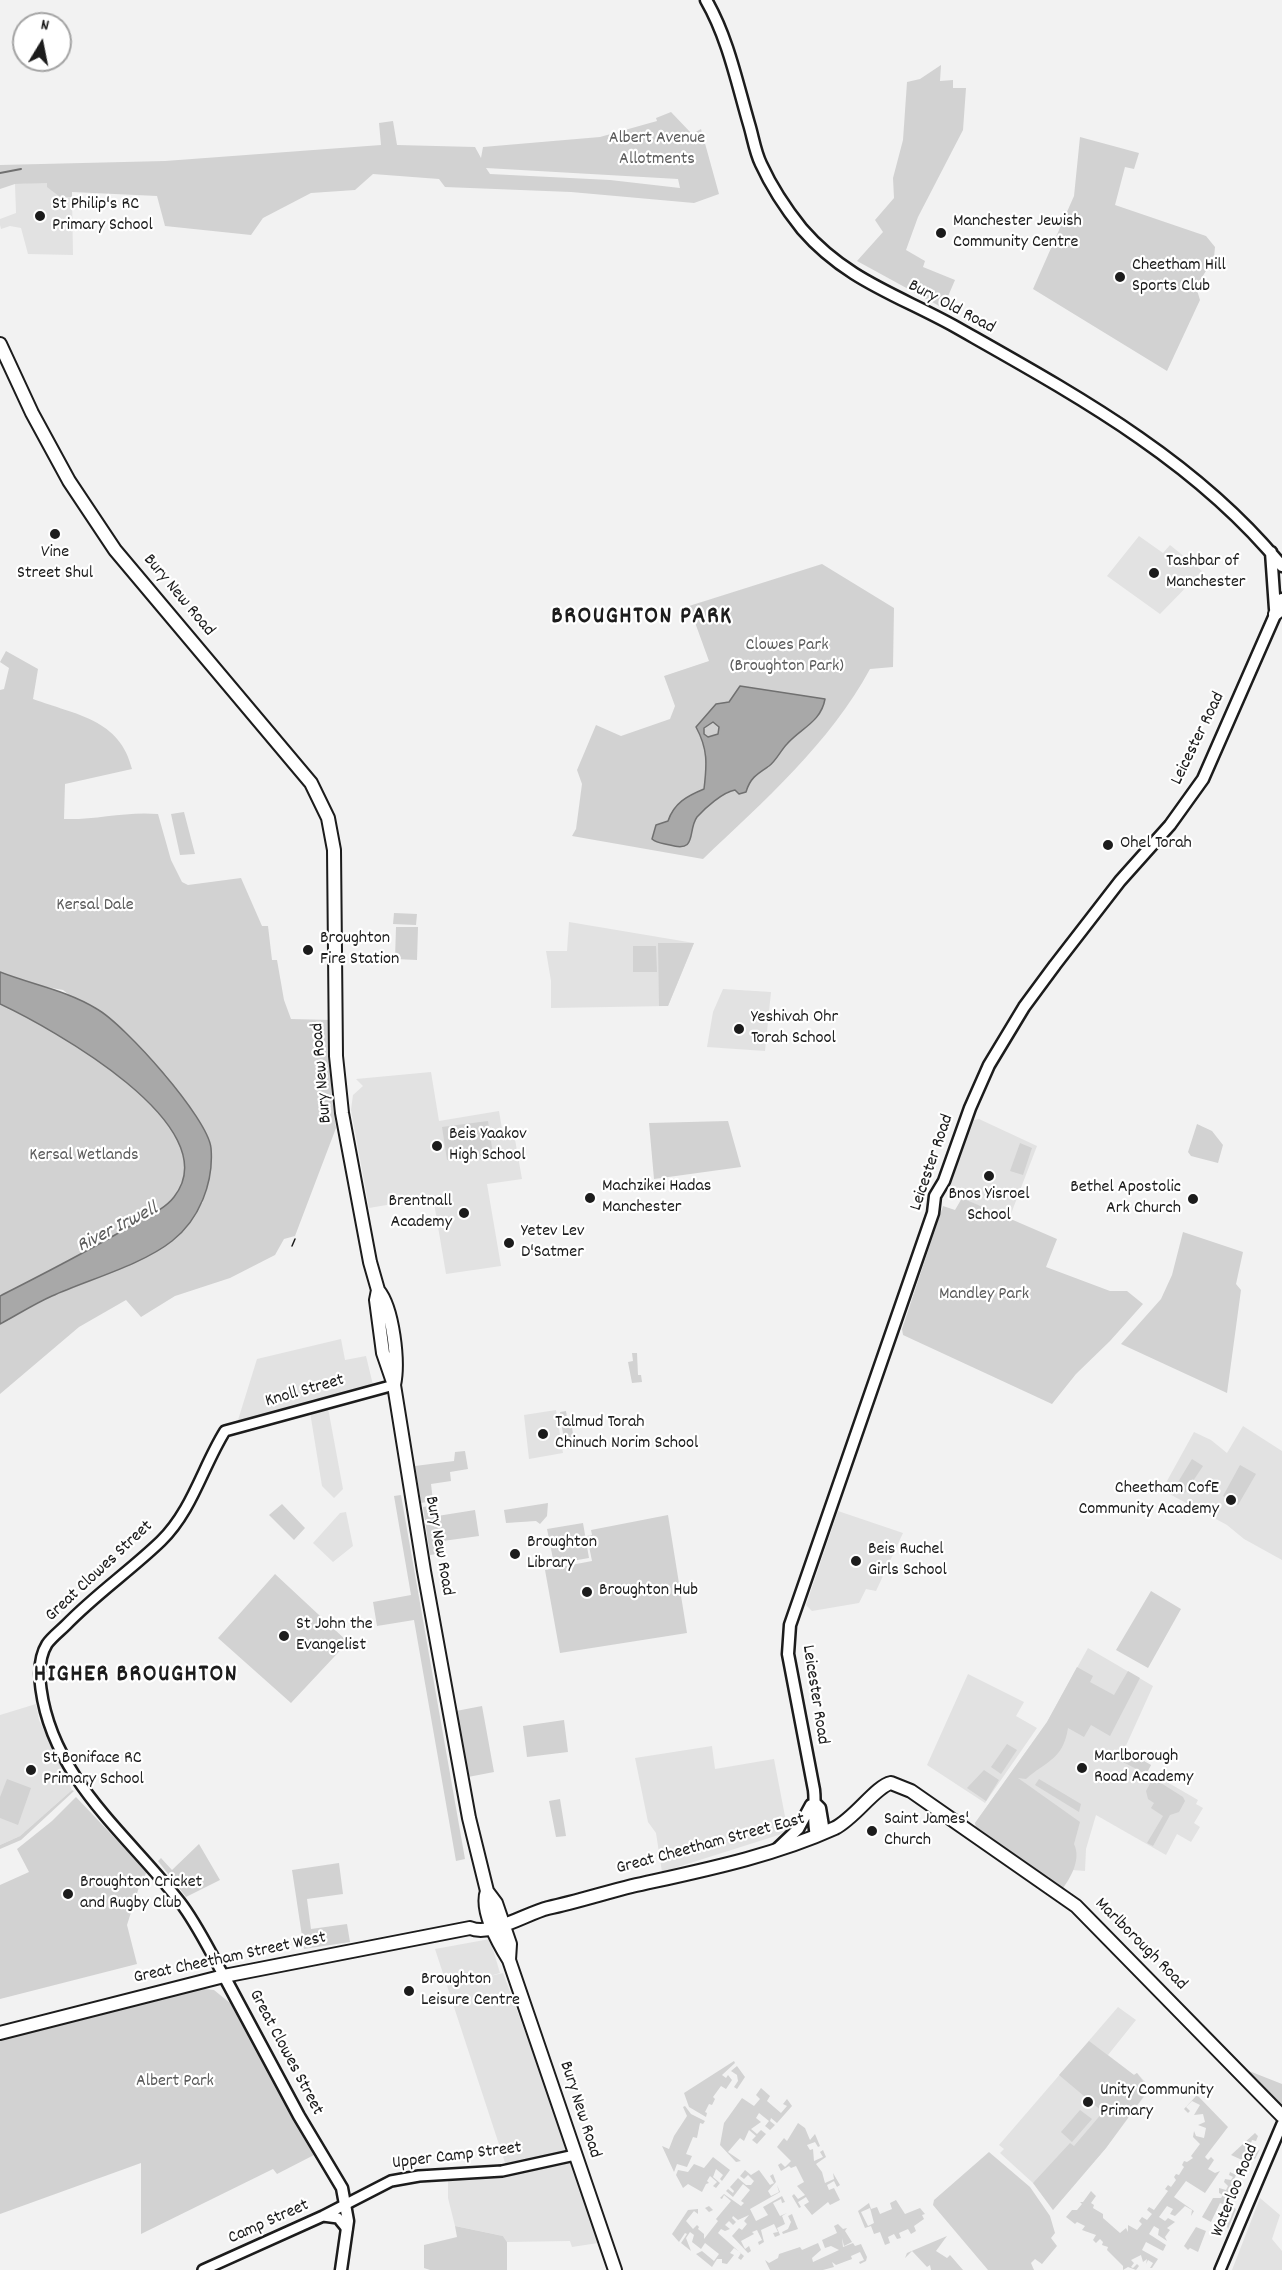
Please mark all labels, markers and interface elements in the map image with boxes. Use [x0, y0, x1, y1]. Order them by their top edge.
north arrow [12, 12, 72, 72]
text: N [39, 14, 51, 38]
park label: Albert Avenue Allotments [609, 129, 705, 172]
place label: St Philip's RC Primary School [52, 195, 153, 238]
marker: St Philip's RC Primary School [33, 209, 47, 223]
place label: Manchester Jewish Community Centre [953, 212, 1082, 254]
marker: Manchester Jewish Community Centre [934, 226, 948, 240]
place label: Cheetham Hill Sports Club [1132, 256, 1226, 298]
marker: Cheetham Hill Sports Club [1113, 270, 1127, 284]
street label: Bury Old Road [904, 276, 998, 340]
marker: Vine Street Shul [48, 527, 62, 541]
place label: Vine Street Shul [17, 543, 93, 586]
street label: Bury New Road [137, 551, 219, 641]
place label: Tashbar of Manchester [1166, 552, 1246, 594]
marker: Tashbar of Manchester [1147, 566, 1161, 580]
district label: BROUGHTON PARK [551, 605, 733, 633]
park label: Clowes Park (Broughton Park) [730, 636, 844, 678]
street label: Leicester Road [1167, 689, 1231, 789]
place label: Ohel Torah [1120, 834, 1192, 856]
marker: Ohel Torah [1101, 838, 1115, 852]
park label: Kersal Dale [56, 896, 134, 918]
place label: Broughton Fire Station [320, 929, 399, 972]
marker: Broughton Fire Station [301, 943, 315, 957]
place label: Yeshivah Ohr Torah School [751, 1008, 838, 1050]
street label: Bury New Road [308, 1022, 338, 1124]
marker: Yeshivah Ohr Torah School [732, 1022, 746, 1036]
street label: Leicester Road [906, 1112, 960, 1214]
place label: Beis Yaakov High School [449, 1125, 527, 1168]
marker: Beis Yaakov High School [430, 1139, 444, 1153]
park label: Kersal Wetlands [29, 1146, 139, 1168]
marker: Bnos Yisroel School [982, 1169, 996, 1183]
place label: Machzikei Hadas Manchester [602, 1177, 711, 1220]
place label: Bethel Apostolic Ark Church [1070, 1178, 1181, 1220]
place label: Bnos Yisroel School [949, 1185, 1029, 1228]
marker: Machzikei Hadas Manchester [583, 1191, 597, 1205]
place label: Brentnall Academy [389, 1192, 452, 1234]
marker: Bethel Apostolic Ark Church [1186, 1192, 1200, 1206]
water label: River Irwell [74, 1198, 162, 1260]
marker: Brentnall Academy [457, 1206, 471, 1220]
place label: Yetev Lev D'Satmer [521, 1222, 584, 1264]
marker: Yetev Lev D'Satmer [502, 1236, 516, 1250]
park label: Mandley Park [939, 1285, 1029, 1307]
street label: Knoll Street [263, 1370, 347, 1414]
place label: Talmud Torah Chinuch Norim School [555, 1413, 698, 1456]
marker: Talmud Torah Chinuch Norim School [536, 1427, 550, 1441]
place label: Cheetham CofE Community Academy [1078, 1479, 1219, 1522]
marker: Cheetham CofE Community Academy [1224, 1493, 1238, 1507]
street label: Bury New Road [419, 1495, 457, 1597]
street label: Great Clowes Street [42, 1517, 158, 1627]
place label: Broughton Library [527, 1533, 597, 1576]
place label: Beis Ruchel Girls School [868, 1540, 947, 1582]
marker: Broughton Library [508, 1547, 522, 1561]
marker: Beis Ruchel Girls School [849, 1554, 863, 1568]
place label: Broughton Hub [599, 1581, 698, 1603]
marker: Broughton Hub [580, 1585, 594, 1599]
place label: St John the Evangelist [296, 1615, 373, 1658]
marker: St John the Evangelist [277, 1629, 291, 1643]
street label: Leicester Road [795, 1644, 833, 1746]
district label: HIGHER BROUGHTON [34, 1663, 238, 1691]
place label: Marlborough Road Academy [1094, 1747, 1193, 1790]
place label: St Boniface RC Primary School [43, 1749, 144, 1792]
marker: Marlborough Road Academy [1075, 1761, 1089, 1775]
marker: St Boniface RC Primary School [24, 1763, 38, 1777]
street label: Great Cheetham Street East [614, 1809, 808, 1881]
place label: Saint James' Church [884, 1810, 969, 1852]
marker: Saint James' Church [865, 1824, 879, 1838]
place label: Broughton Cricket and Rugby Club [80, 1873, 202, 1916]
marker: Broughton Cricket and Rugby Club [61, 1887, 75, 1901]
street label: Marlborough Road [1089, 1894, 1191, 1996]
street label: Great Cheetham Street West [132, 1928, 328, 1990]
place label: Broughton Leisure Centre [421, 1970, 520, 2012]
marker: Broughton Leisure Centre [402, 1984, 416, 1998]
street label: Great Clowes Street [243, 1987, 327, 2119]
street label: Bury New Road [553, 2059, 605, 2161]
park label: Albert Park [136, 2072, 214, 2094]
place label: Unity Community Primary [1100, 2081, 1213, 2124]
marker: Unity Community Primary [1081, 2095, 1095, 2109]
street label: Upper Camp Street [391, 2138, 523, 2176]
street label: Waterloo Road [1208, 2141, 1264, 2241]
street label: Camp Street [225, 2196, 313, 2250]

